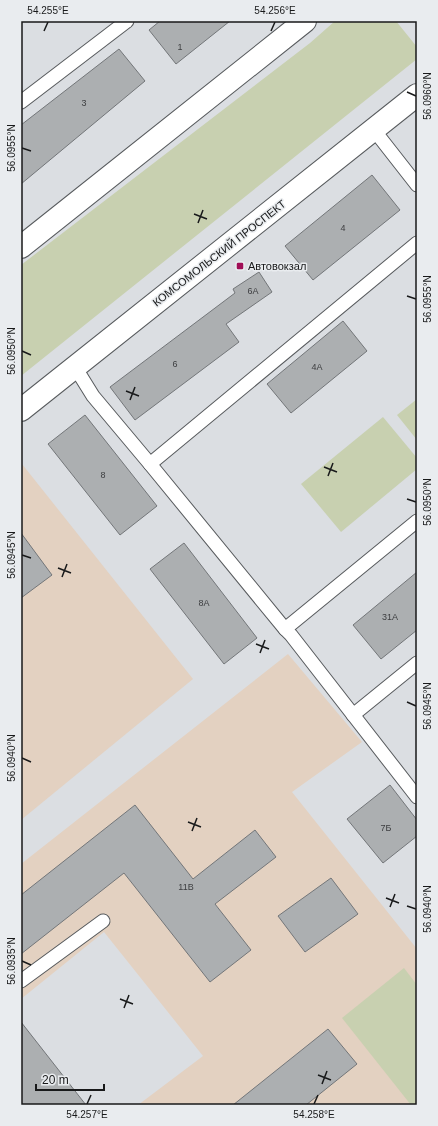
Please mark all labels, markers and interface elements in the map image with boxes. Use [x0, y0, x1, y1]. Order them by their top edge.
text: 54.255°E [27, 5, 69, 16]
text: 54.256°E [254, 5, 296, 16]
house number: 1 [177, 42, 183, 52]
text: 56.0960°N [422, 72, 433, 120]
house number: 3 [81, 98, 87, 108]
text: 56.0955°N [6, 124, 17, 172]
street label: КОМСОМОЛЬСКИЙ ПРОСПЕКТ [150, 197, 288, 309]
house number: 4 [340, 223, 346, 233]
place label: Автовокзал [248, 260, 306, 272]
marker: Автовокзал [235, 261, 245, 271]
text: 56.0955°N [422, 275, 433, 323]
house number: 6А [247, 286, 259, 296]
text: 56.0950°N [6, 327, 17, 375]
house number: 6 [172, 359, 178, 369]
house number: 4А [311, 362, 323, 372]
house number: 8 [100, 470, 106, 480]
text: 56.0950°N [422, 478, 433, 526]
text: 56.0945°N [6, 531, 17, 579]
house number: 8А [198, 598, 210, 608]
house number: 31А [382, 612, 398, 622]
text: 56.0945°N [422, 682, 433, 730]
text: 56.0940°N [6, 734, 17, 782]
house number: 7Б [381, 823, 392, 833]
house number: 11В [178, 882, 194, 892]
text: 56.0940°N [422, 885, 433, 933]
text: 56.0935°N [6, 937, 17, 985]
scale bar [36, 1066, 104, 1092]
text: 20 m [42, 1073, 69, 1087]
text: 54.257°E [66, 1109, 108, 1120]
text: 54.258°E [293, 1109, 335, 1120]

